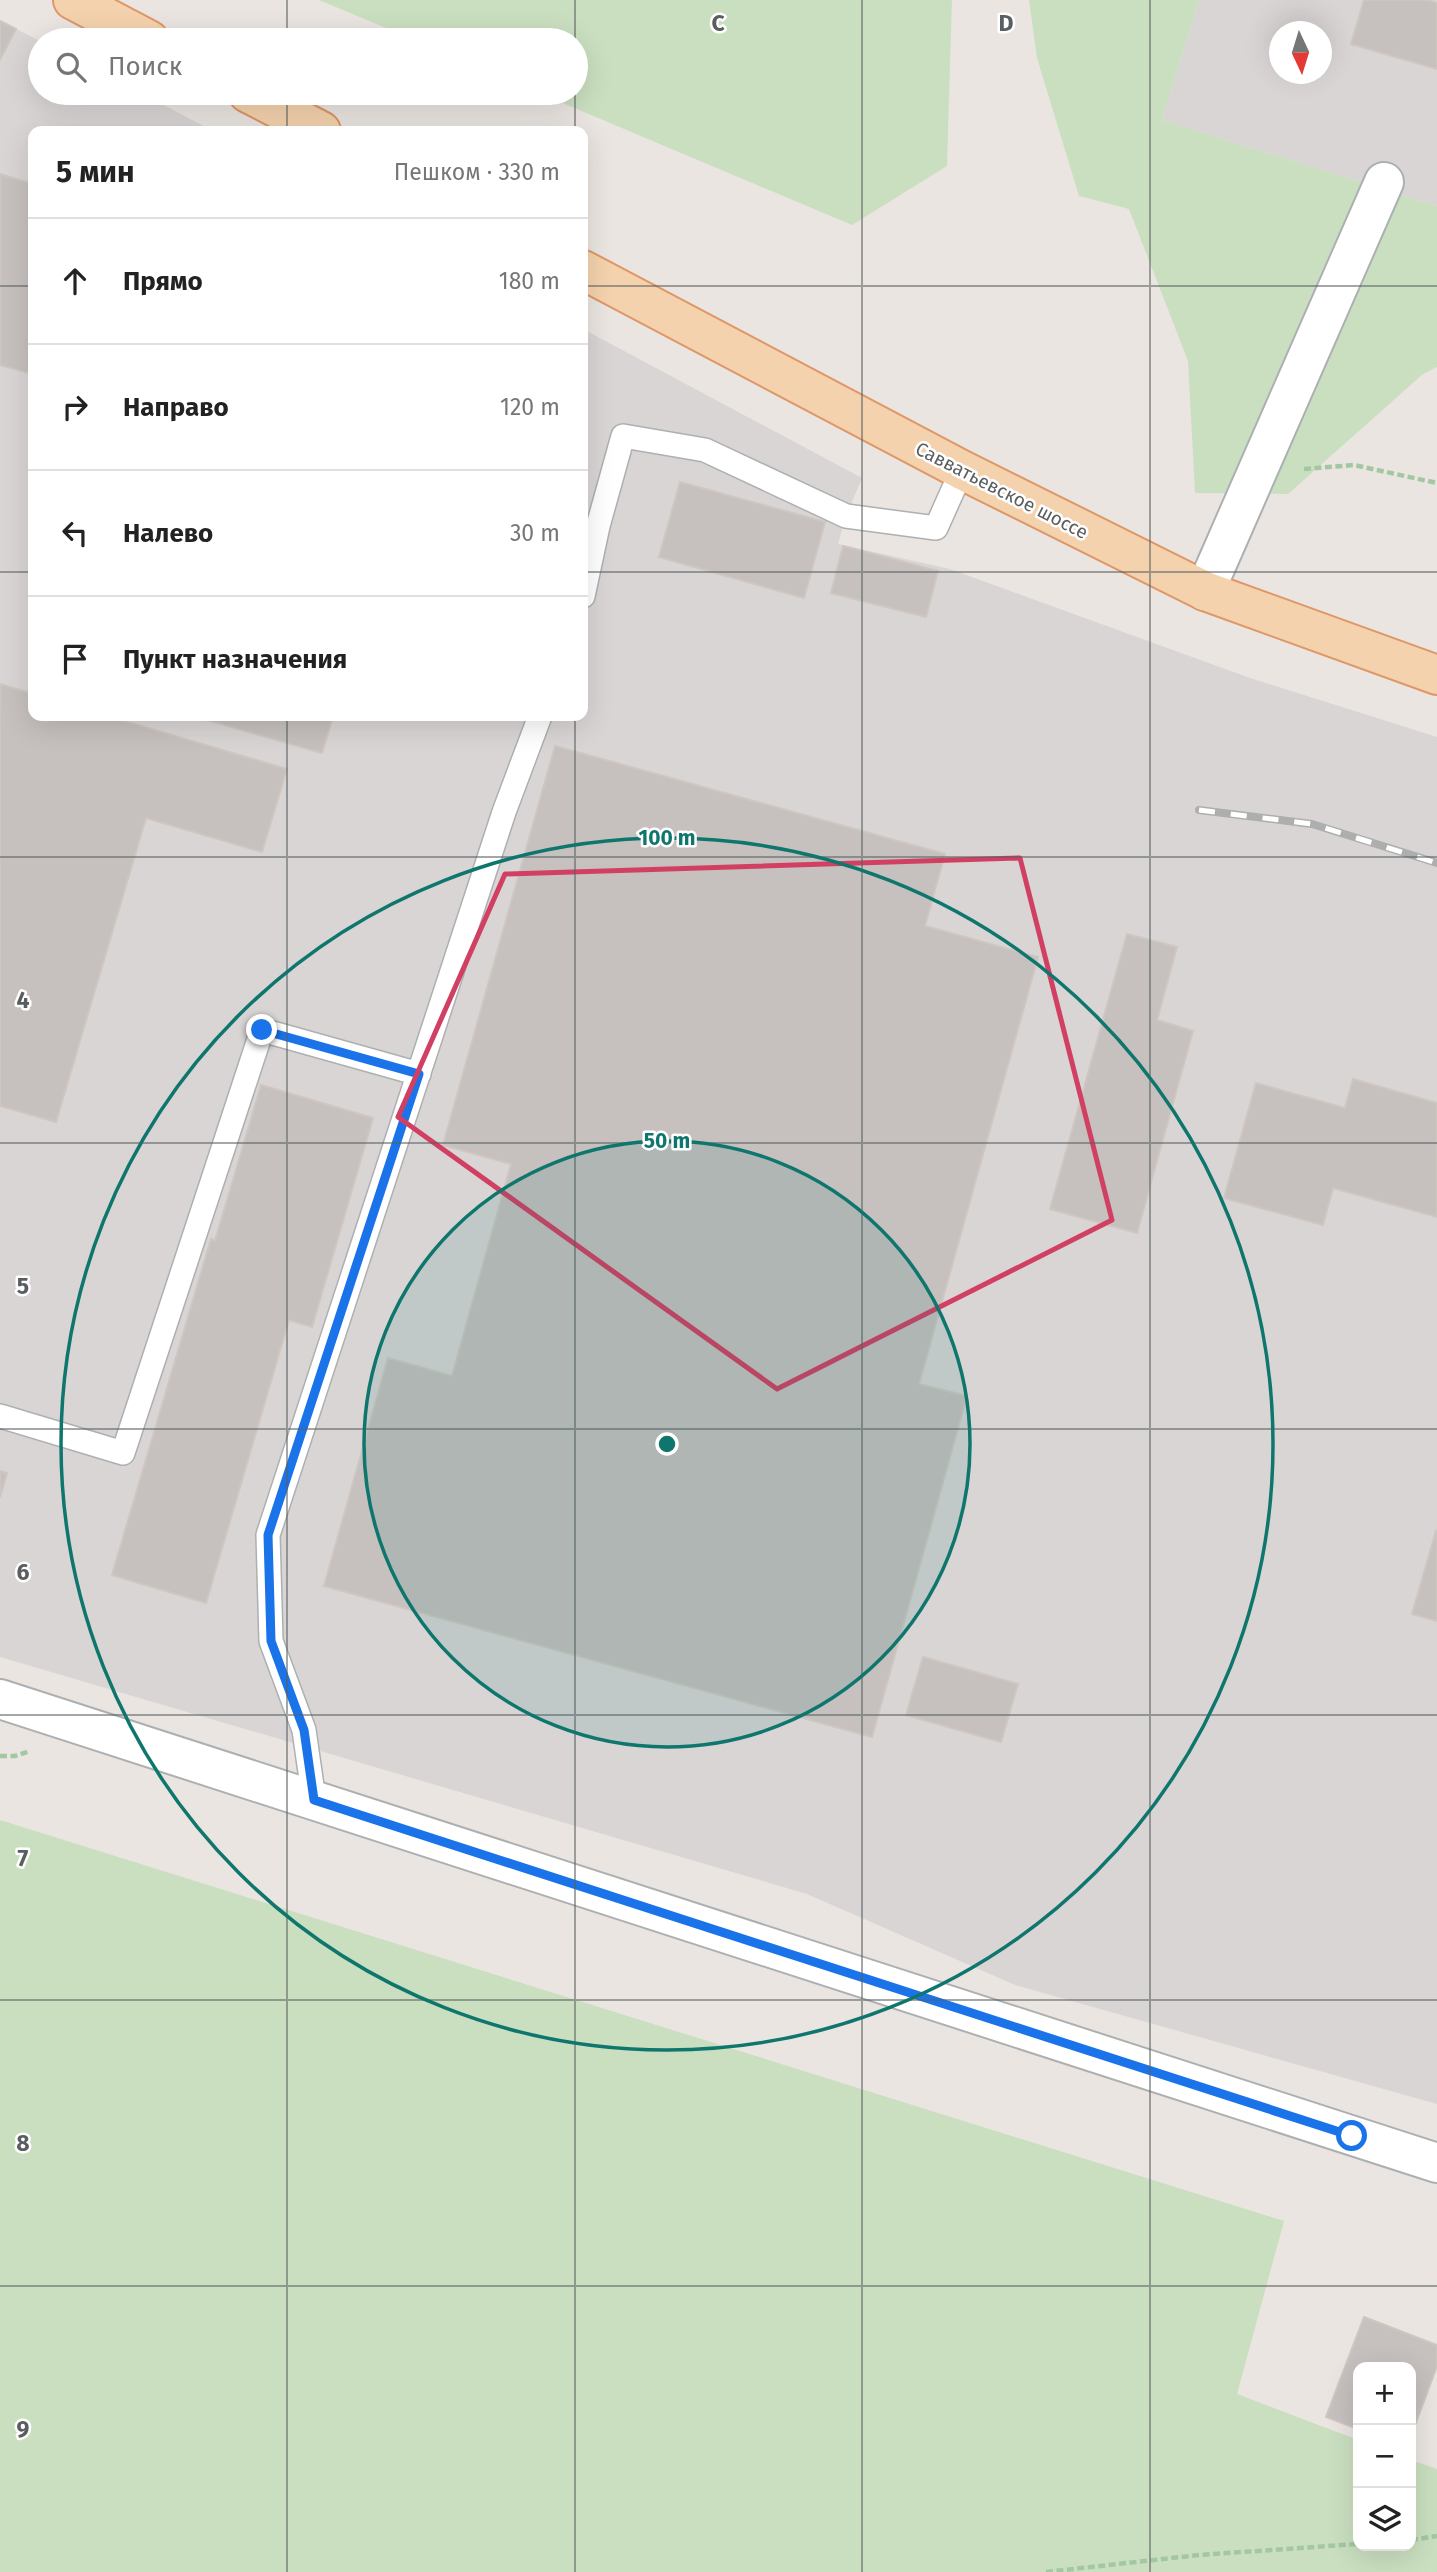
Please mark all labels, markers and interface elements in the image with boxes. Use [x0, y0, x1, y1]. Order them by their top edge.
text: C [711, 9, 725, 37]
text: D [999, 9, 1014, 37]
north arrow [1269, 21, 1332, 84]
search box [28, 28, 588, 105]
icon: search [52, 48, 90, 86]
text: Поиск [108, 51, 182, 82]
text: 5 мин [56, 154, 135, 190]
text: Пешком · 330 m [394, 158, 560, 186]
icon: ahead [56, 262, 94, 300]
text: Прямо [123, 266, 203, 297]
text: 180 m [499, 267, 560, 295]
icon: right [56, 388, 94, 426]
text: Направо [123, 392, 229, 423]
text: 120 m [500, 393, 560, 421]
street label: Савватьевское шоссе [912, 437, 1092, 544]
icon: left [56, 514, 94, 552]
text: Налево [123, 518, 213, 549]
text: 30 m [510, 519, 560, 547]
icon: arrive [56, 640, 94, 678]
text: Пункт назначения [123, 644, 347, 675]
text: 100 m [638, 825, 696, 851]
text: 4 [17, 986, 30, 1014]
route end [246, 1014, 277, 1045]
text: 50 m [644, 1128, 690, 1154]
text: 5 [17, 1272, 29, 1300]
centre of rings [655, 1432, 679, 1456]
text: 6 [17, 1558, 30, 1586]
text: 7 [18, 1844, 29, 1872]
route start [1336, 2120, 1367, 2151]
text: 8 [16, 2129, 30, 2157]
map controls [1353, 2362, 1416, 2551]
button: + [1353, 2362, 1416, 2425]
text: 9 [17, 2415, 30, 2443]
button: − [1353, 2425, 1416, 2488]
button: layers [1353, 2488, 1416, 2551]

